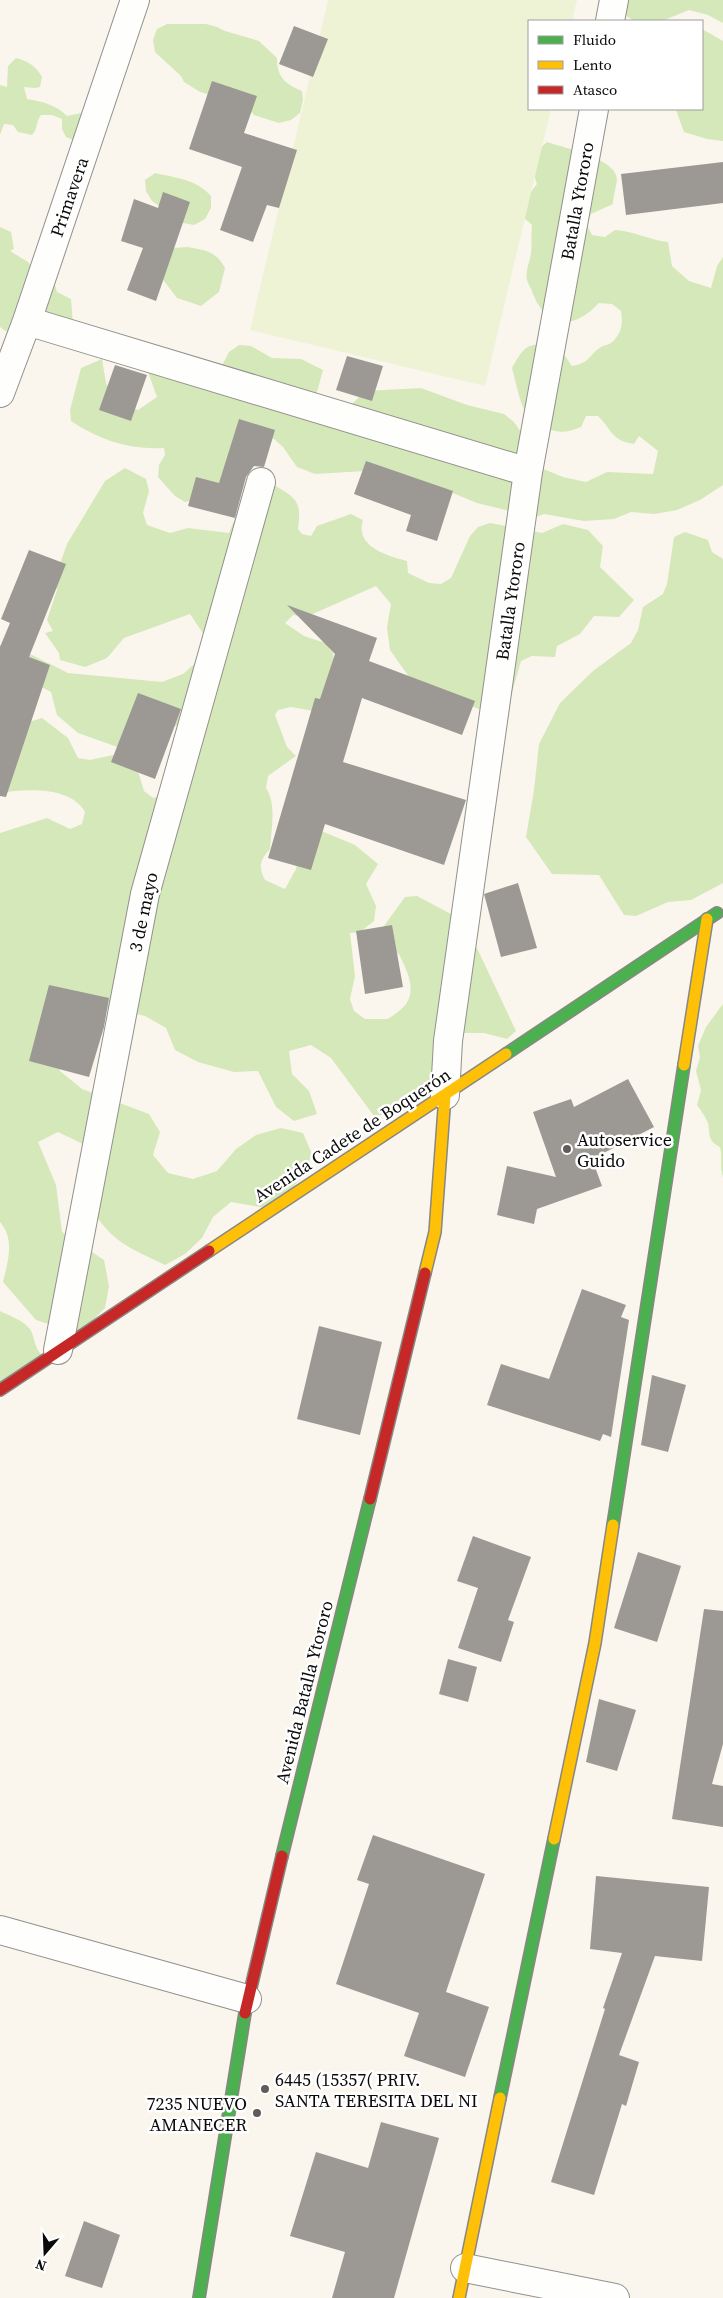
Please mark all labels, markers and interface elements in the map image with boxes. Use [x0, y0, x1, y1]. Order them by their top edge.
legend [528, 20, 703, 110]
text: Fluido [573, 29, 616, 50]
text: Lento [573, 54, 612, 75]
text: Atasco [573, 79, 617, 100]
street label: Batalla Ytororo [554, 140, 600, 262]
street label: Primavera [44, 153, 95, 240]
street label: Batalla Ytororo [489, 540, 531, 662]
street label: 3 de mayo [122, 870, 164, 954]
street label: Avenida Cadete de Boquerón [249, 1062, 455, 1208]
place label: Autoservice Guido [577, 1127, 672, 1173]
marker: Autoservice Guido [561, 1143, 573, 1155]
street label: Avenida Batalla Ytororo [269, 1598, 339, 1786]
place label: 6445 (15357( PRIV. SANTA TERESITA DEL NI [275, 2067, 478, 2113]
marker: 6445 (15357( PRIV. SANTA TERESITA DEL NI [259, 2083, 271, 2095]
place label: 7235 NUEVO AMANECER [146, 2091, 247, 2137]
marker: 7235 NUEVO AMANECER [251, 2107, 263, 2119]
north arrow [20, 2228, 70, 2278]
text: N [33, 2254, 49, 2276]

